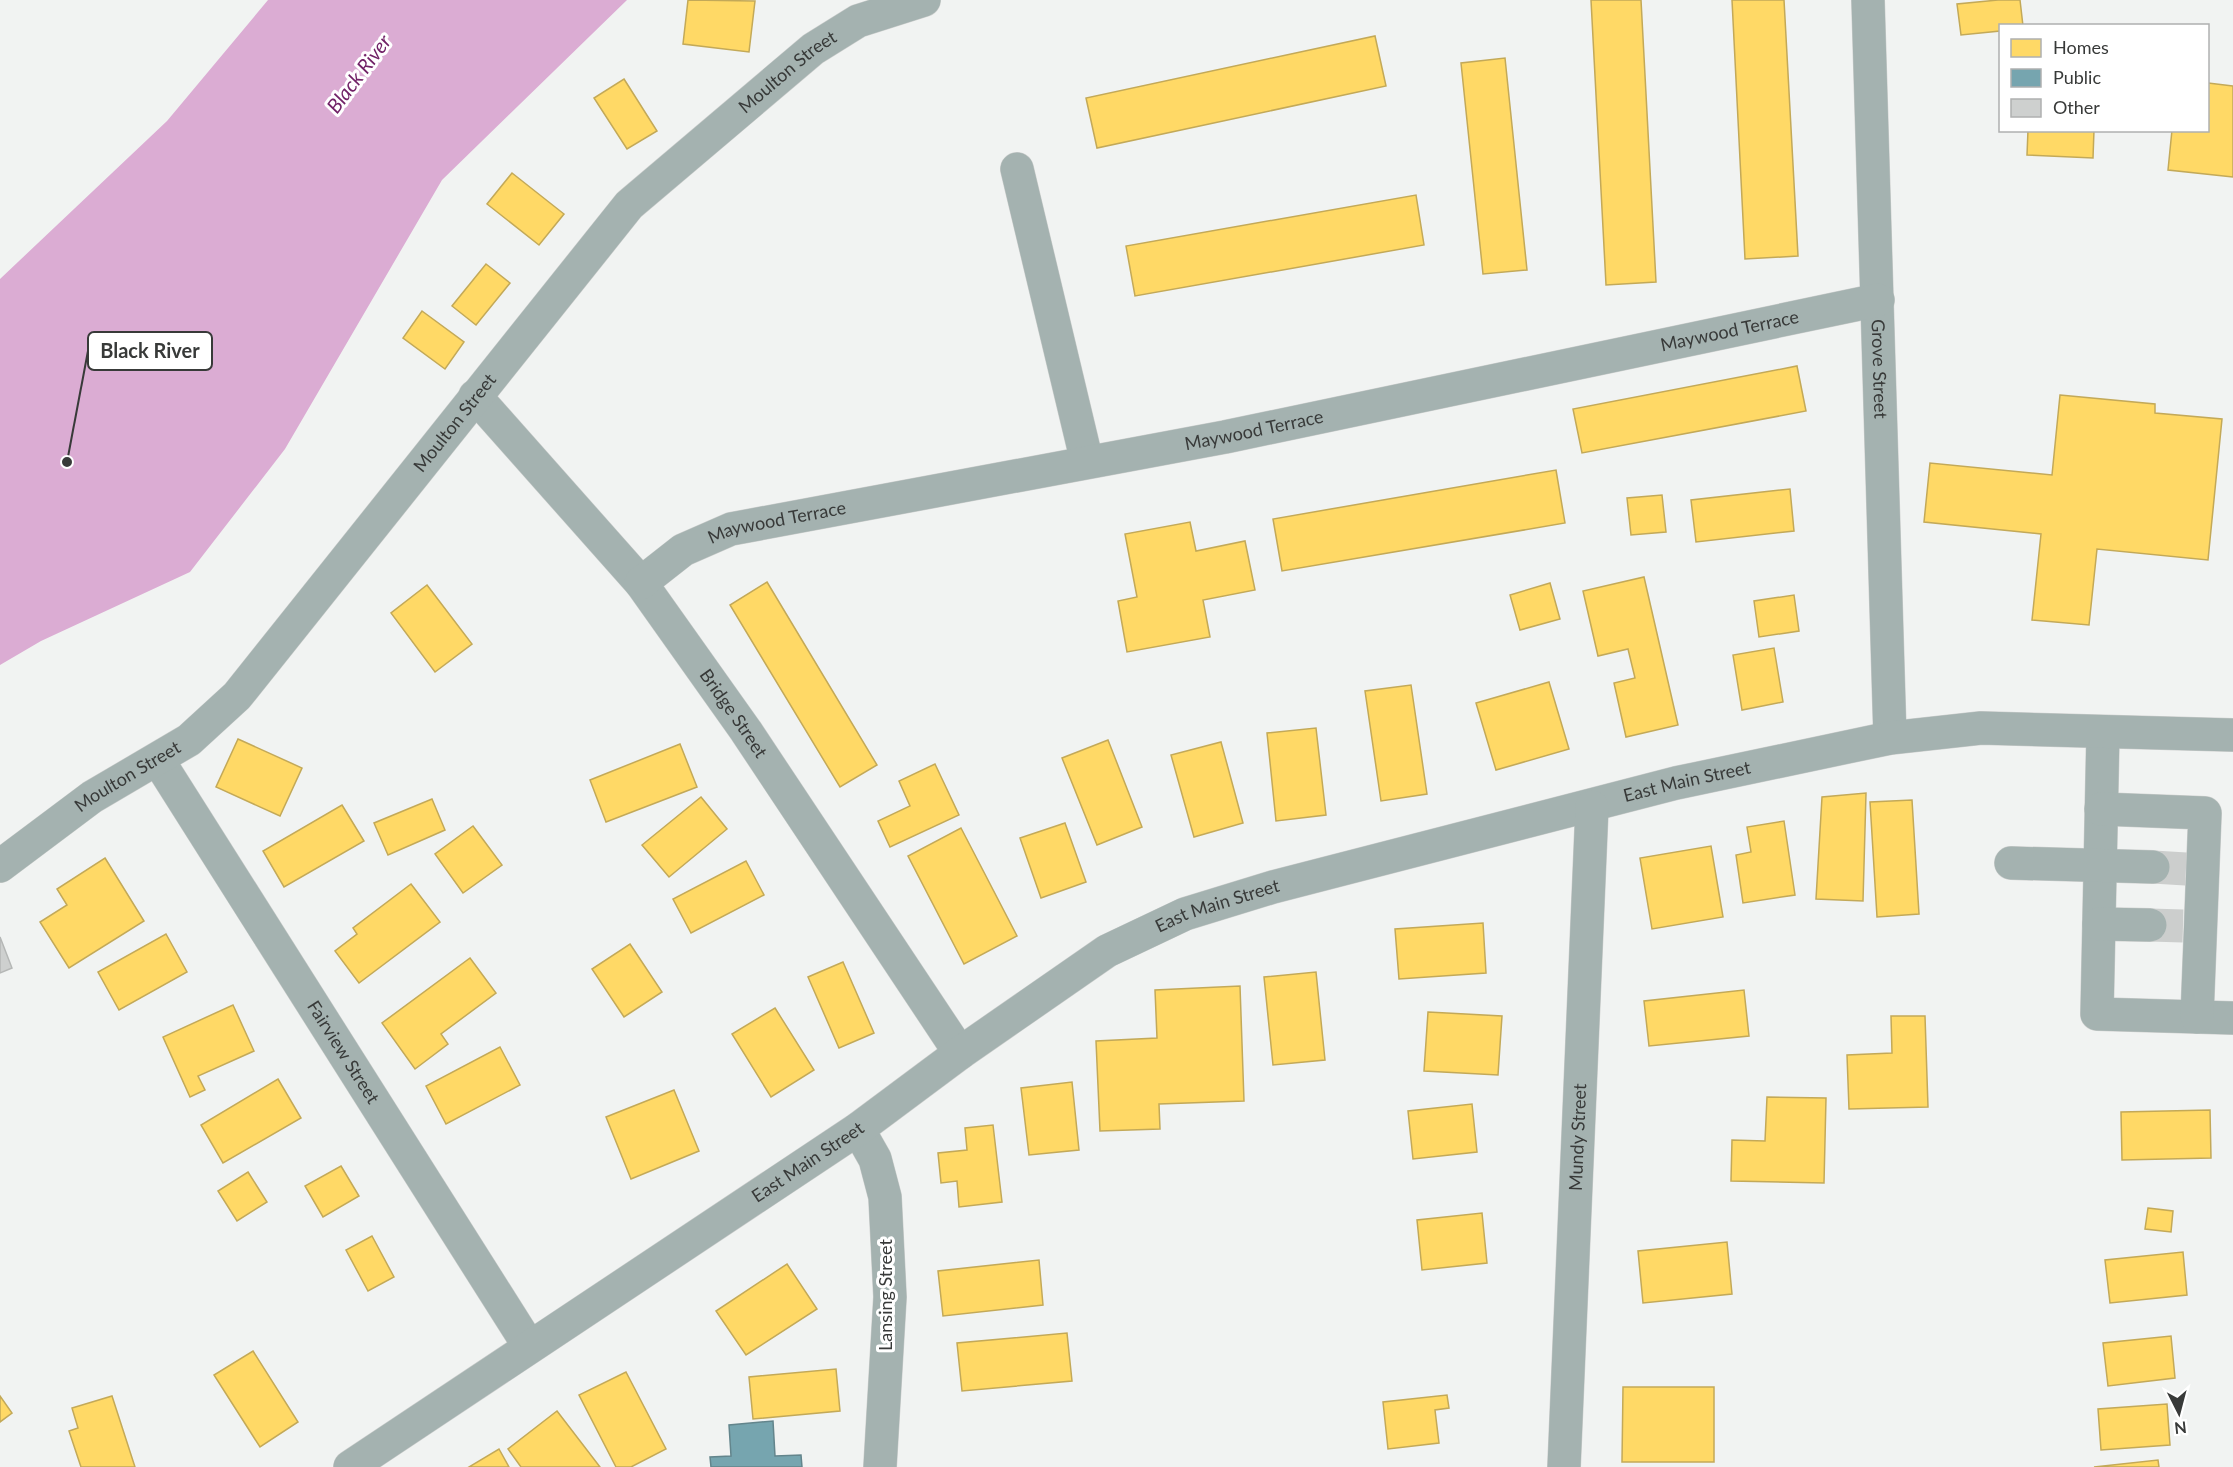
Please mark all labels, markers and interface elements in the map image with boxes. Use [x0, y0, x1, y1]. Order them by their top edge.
legend [1999, 24, 2209, 132]
street label: Moulton Street [734, 25, 841, 117]
water label: Black River [321, 29, 396, 117]
text: Homes [2053, 36, 2109, 58]
text: Public [2053, 66, 2101, 88]
text: Other [2053, 96, 2100, 118]
street label: Maywood Terrace [1658, 305, 1801, 355]
street label: Grove Street [1868, 319, 1892, 420]
callout: Black River [88, 332, 212, 370]
text: Black River [100, 338, 200, 362]
street label: Moulton Street [408, 368, 500, 476]
street label: Maywood Terrace [1183, 405, 1325, 454]
street label: Maywood Terrace [704, 496, 848, 548]
street label: Bridge Street [696, 664, 773, 762]
street label: Moulton Street [70, 735, 184, 816]
street label: East Main Street [1621, 755, 1753, 806]
street label: East Main Street [1151, 874, 1282, 937]
street label: Fairview Street [303, 996, 385, 1108]
street label: Mundy Street [1564, 1082, 1590, 1191]
street label: East Main Street [747, 1116, 868, 1207]
street label: Lansing Street [874, 1239, 896, 1351]
north arrow [2149, 1383, 2209, 1443]
text: N [2173, 1418, 2188, 1439]

